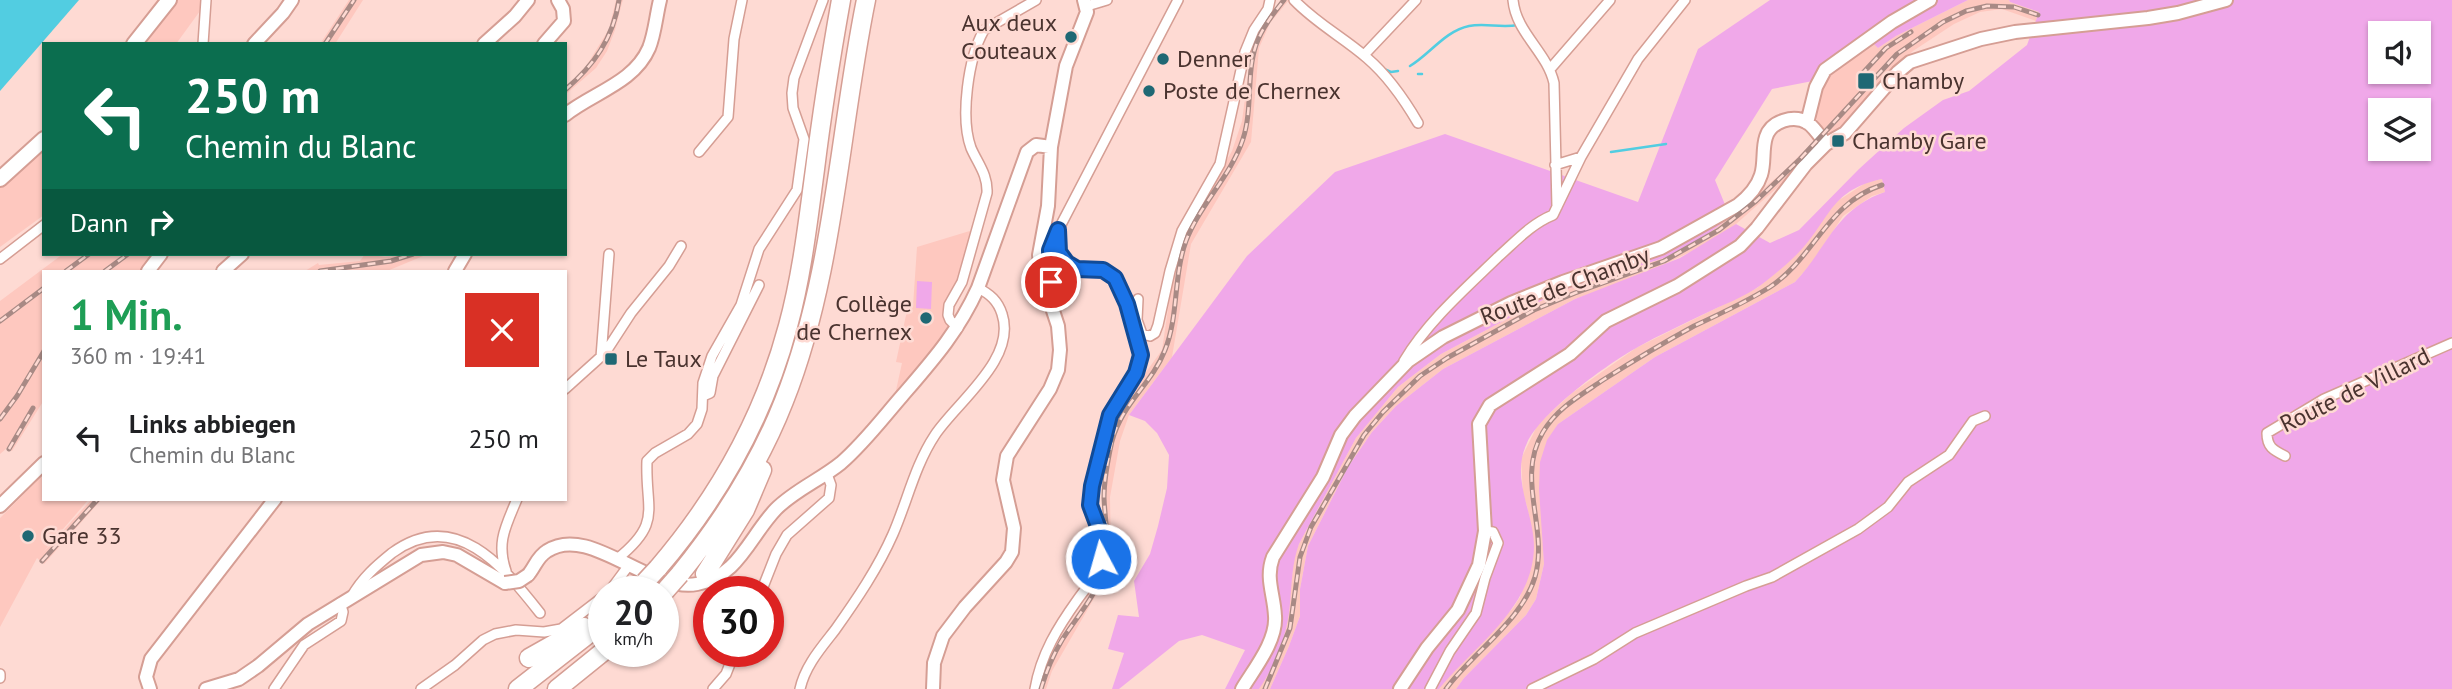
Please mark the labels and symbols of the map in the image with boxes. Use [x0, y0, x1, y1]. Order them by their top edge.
place label: Aux deux Couteaux [961, 7, 1057, 66]
marker: Aux deux Couteaux [1063, 29, 1079, 45]
place label: Denner [1177, 43, 1252, 74]
marker: Denner [1155, 51, 1171, 67]
place label: Chamby [1882, 65, 1964, 96]
marker: Chamby [1856, 71, 1876, 91]
place label: Poste de Chernex [1163, 75, 1341, 106]
marker: Poste de Chernex [1141, 83, 1157, 99]
place label: Chamby Gare [1852, 125, 1987, 156]
marker: Chamby Gare [1830, 133, 1846, 149]
street label: Route de Chamby [1476, 239, 1654, 332]
pin [1021, 252, 1081, 312]
place label: Collège de Chernex [796, 288, 912, 347]
marker: Collège de Chernex [918, 310, 934, 326]
street label: Route de Villard [2275, 340, 2435, 439]
place label: Le Taux [625, 343, 702, 374]
marker: Le Taux [603, 351, 619, 367]
place label: Gare 33 [42, 520, 122, 551]
position arrow [1064, 522, 1138, 596]
marker: Gare 33 [20, 528, 36, 544]
speed limit sign: 30 [693, 576, 784, 667]

